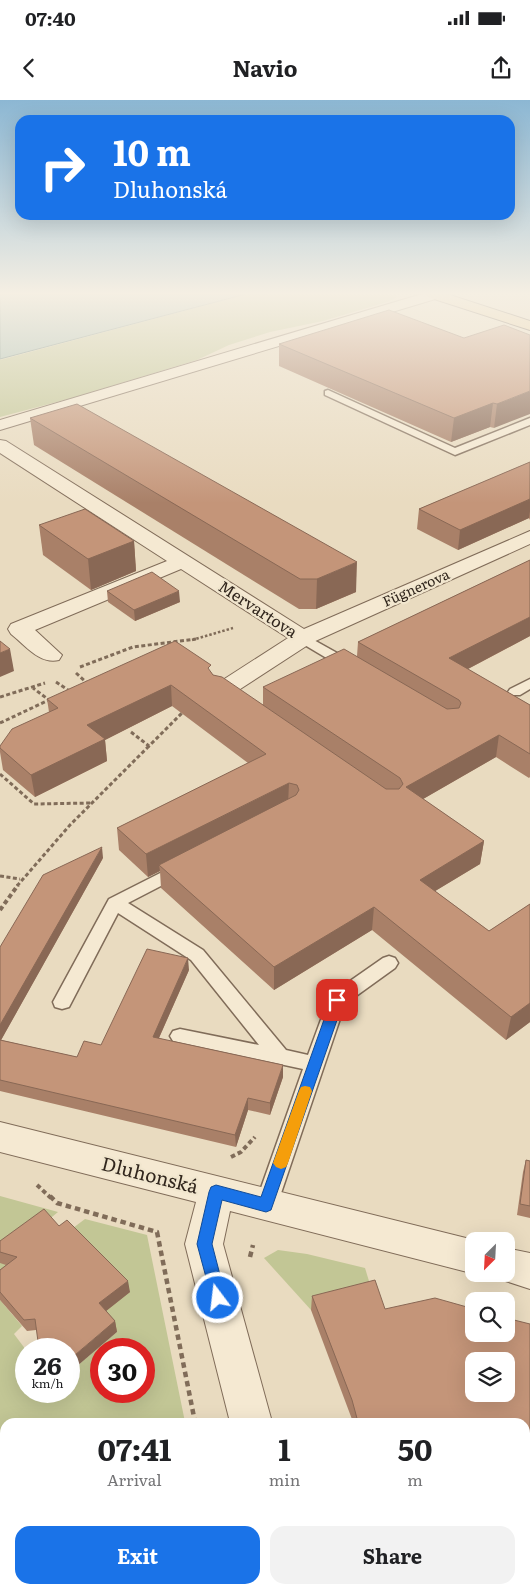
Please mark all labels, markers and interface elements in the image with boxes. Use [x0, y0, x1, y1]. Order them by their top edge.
text: 07:40 [25, 4, 76, 32]
text: Navio [233, 51, 297, 84]
icon: back [15, 54, 43, 82]
icon: share [487, 54, 515, 82]
text: 10 m [113, 125, 191, 177]
icon: right [30, 135, 95, 200]
text: Dluhonská [113, 172, 227, 205]
street label: Fügnerova [379, 563, 453, 611]
street label: Mervartova [214, 574, 303, 643]
pin [316, 979, 358, 1021]
icon: arrive [323, 986, 351, 1014]
street label: Dluhonská [99, 1148, 202, 1200]
north arrow [465, 1232, 515, 1282]
map controls [465, 1232, 515, 1402]
position arrow [191, 1271, 243, 1323]
button: search [465, 1292, 515, 1342]
speed limit sign: 30 [90, 1338, 155, 1403]
text: 26 [33, 1346, 62, 1383]
button: layers [465, 1352, 515, 1402]
text: km/h [32, 1374, 63, 1392]
text: 07:41 [97, 1426, 171, 1470]
text: 1 [278, 1426, 291, 1470]
text: 50 [398, 1426, 433, 1470]
text: Arrival [107, 1467, 162, 1491]
text: min [269, 1467, 300, 1491]
text: m [407, 1467, 423, 1491]
button: Exit [15, 1526, 260, 1584]
button: Share [270, 1526, 515, 1584]

